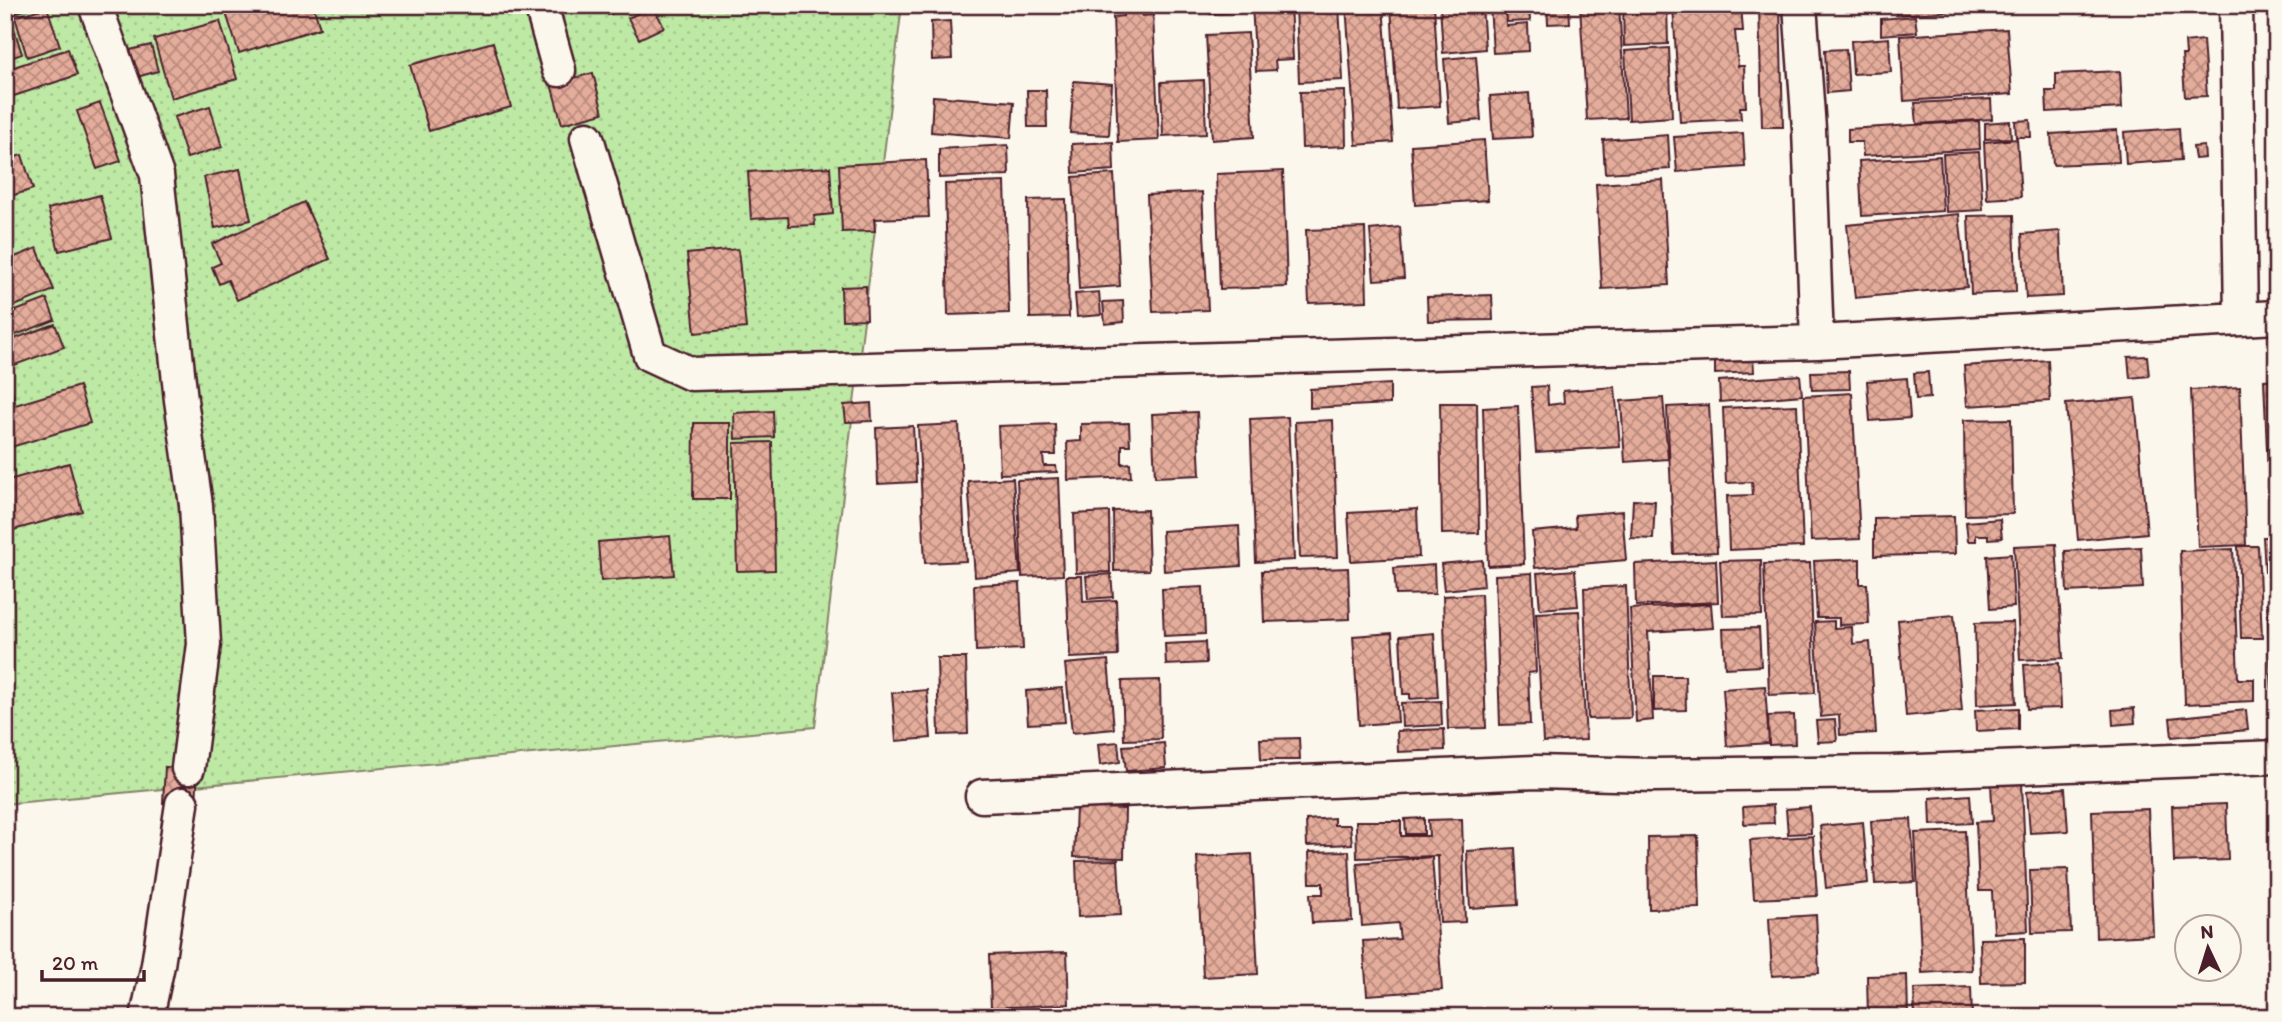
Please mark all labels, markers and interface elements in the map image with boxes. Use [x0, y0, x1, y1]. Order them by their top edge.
north arrow [2174, 914, 2244, 984]
text: N [2200, 920, 2214, 943]
scale bar [42, 938, 144, 982]
text: 20 m [52, 950, 99, 975]

